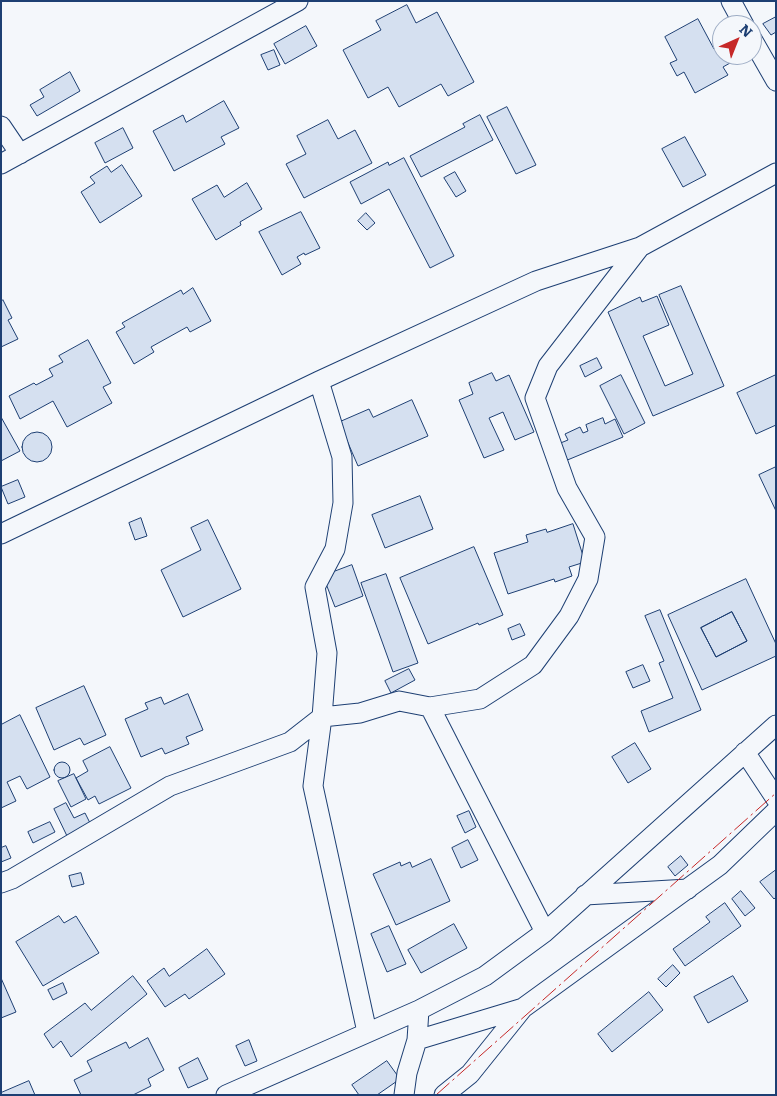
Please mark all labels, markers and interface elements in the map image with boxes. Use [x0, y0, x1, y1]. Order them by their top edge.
north arrow [712, 15, 762, 65]
text: N [736, 19, 758, 41]

